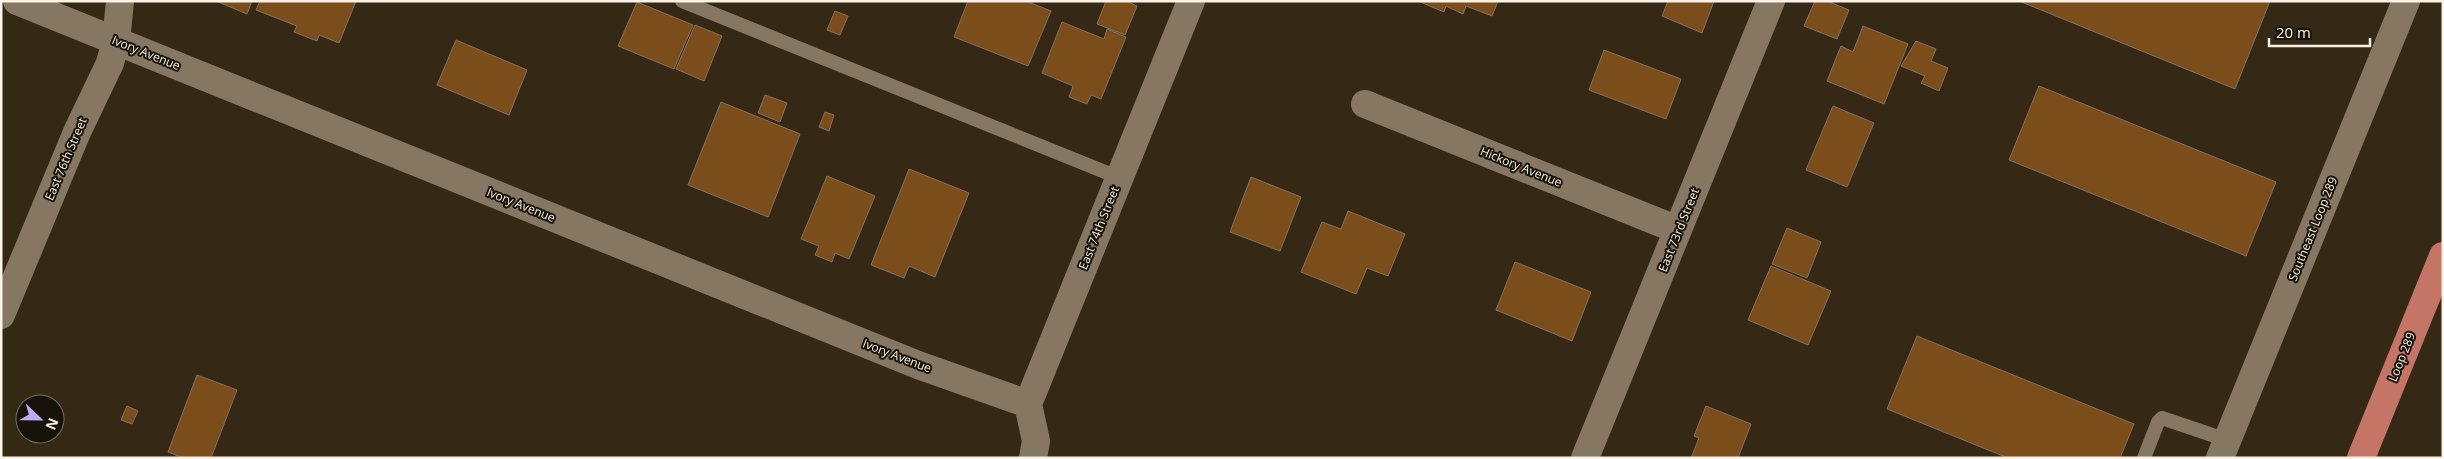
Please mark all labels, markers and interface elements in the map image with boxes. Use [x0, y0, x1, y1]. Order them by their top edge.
scale bar [2269, 15, 2370, 47]
text: 20 m [2276, 22, 2311, 42]
street label: Ivory Avenue [109, 31, 183, 74]
street label: East 76th Street [40, 115, 91, 203]
street label: Hickory Avenue [1478, 142, 1565, 191]
street label: Southeast Loop 289 [2284, 174, 2341, 283]
street label: Ivory Avenue [484, 183, 558, 226]
street label: East 74th Street [1074, 184, 1123, 272]
street label: East 73rd Street [1654, 185, 1703, 274]
street label: Loop 289 [2384, 330, 2419, 384]
street label: Ivory Avenue [860, 335, 934, 377]
north arrow [15, 394, 65, 444]
text: N [42, 415, 63, 433]

